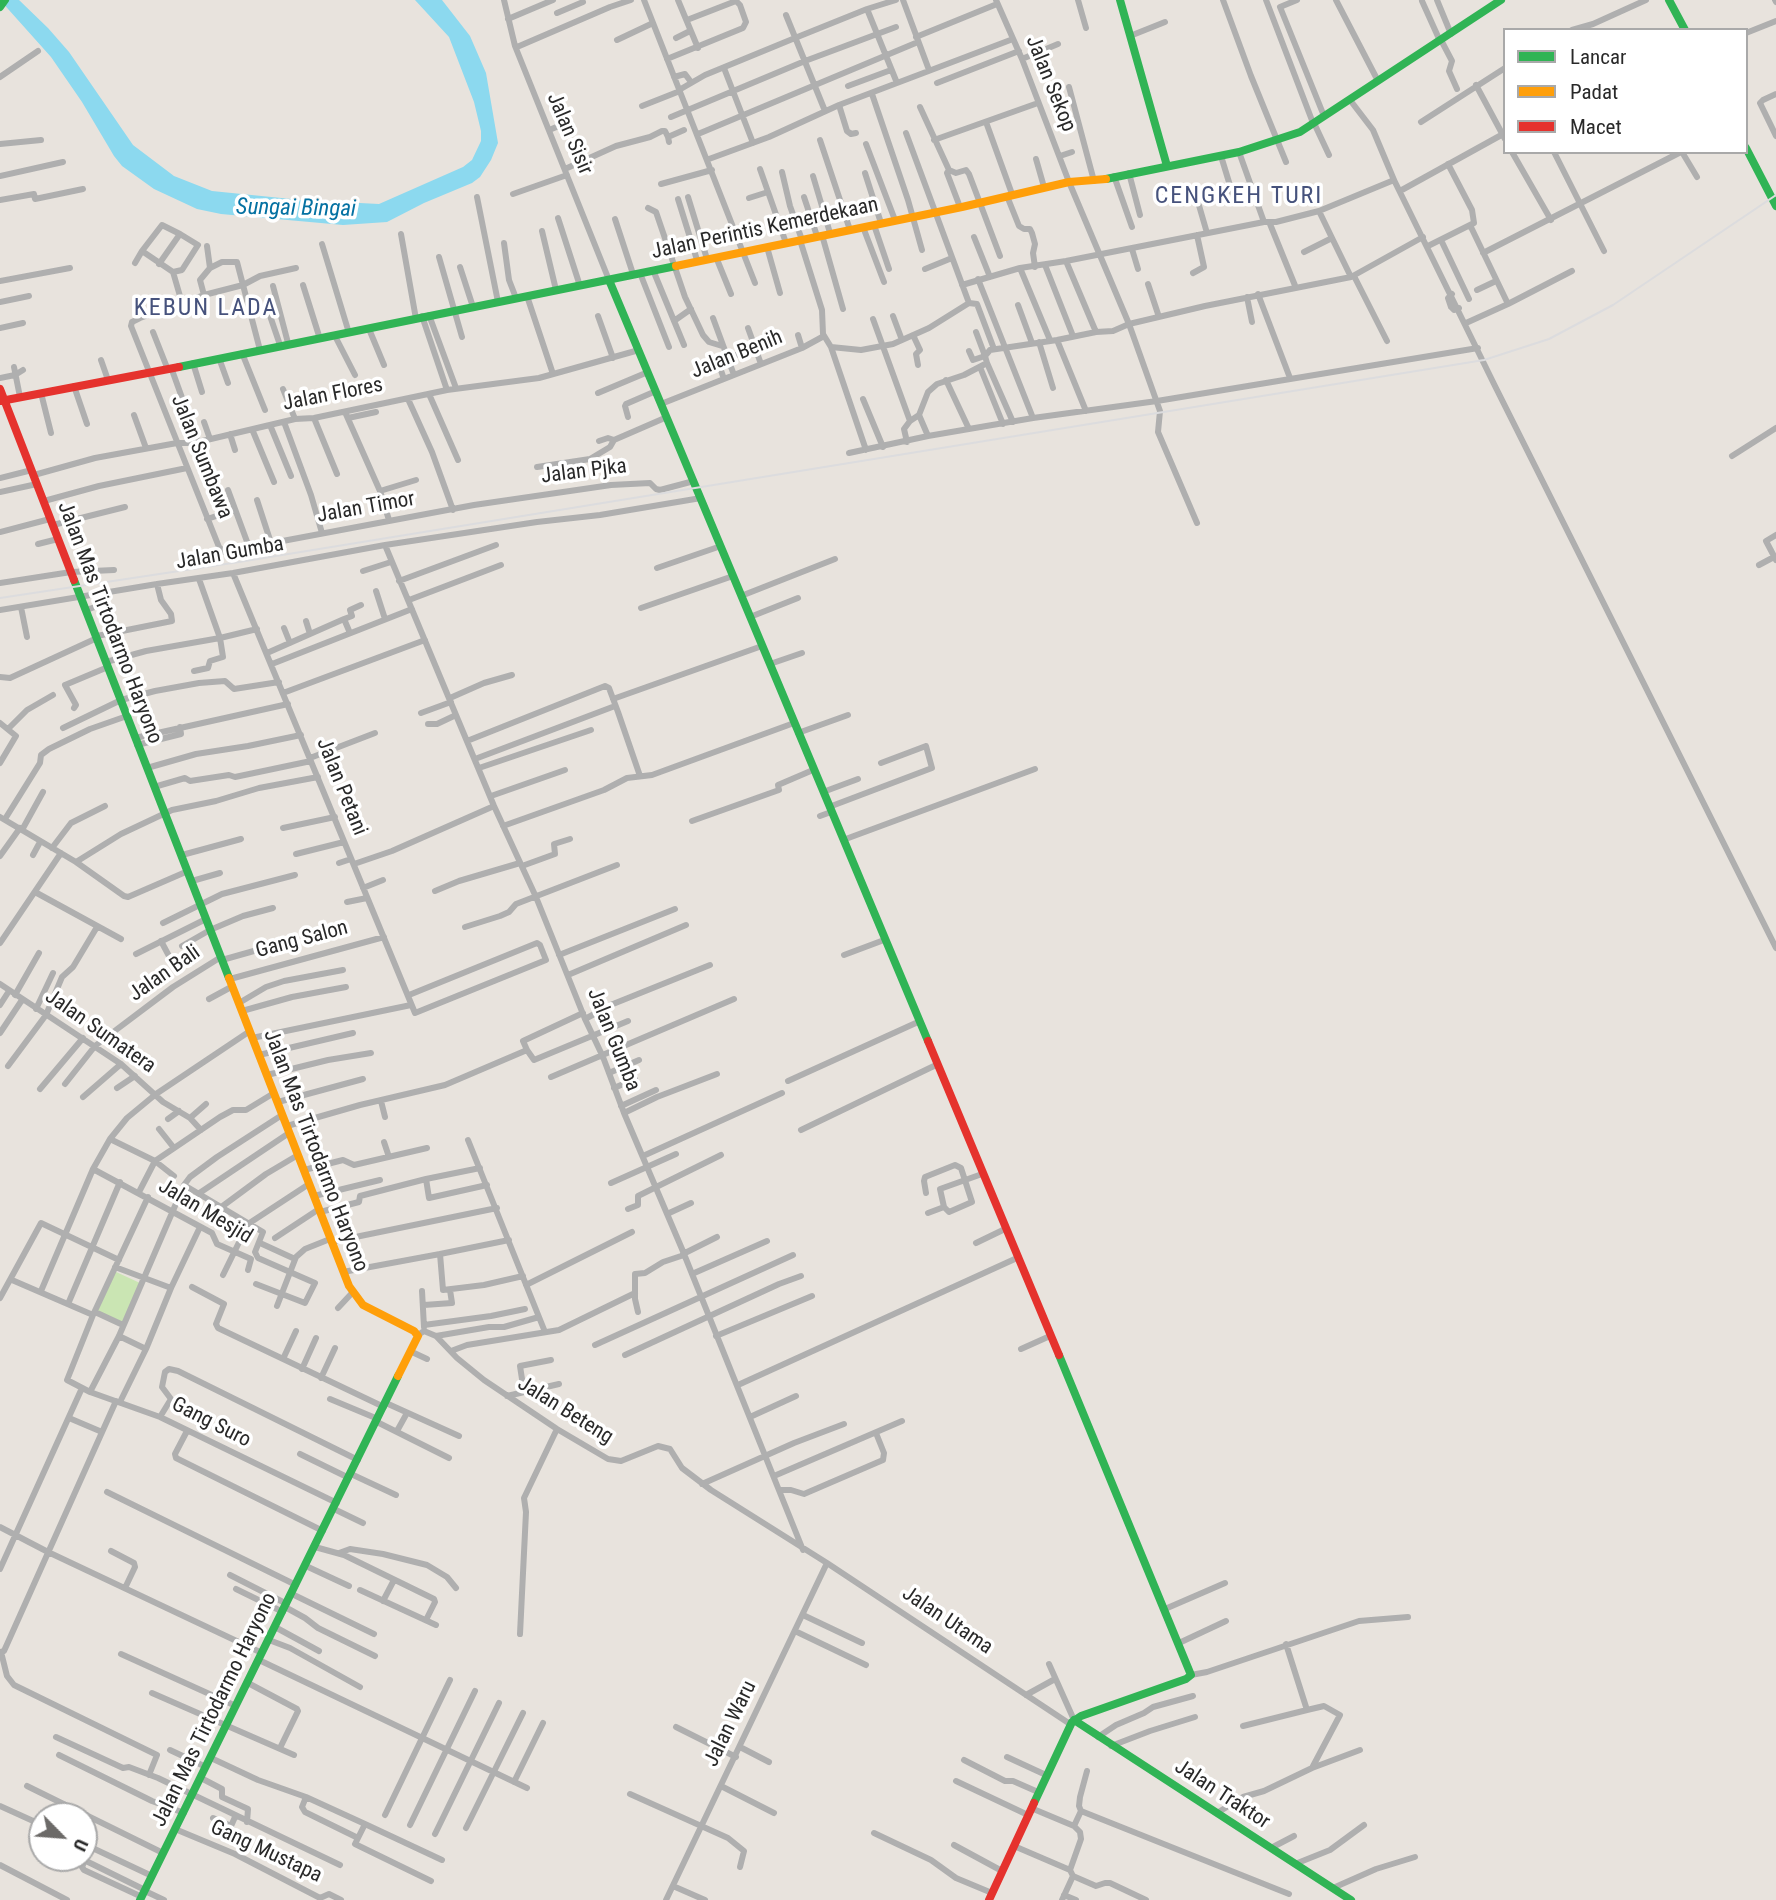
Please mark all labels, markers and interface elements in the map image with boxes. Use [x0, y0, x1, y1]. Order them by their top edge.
legend [1503, 28, 1748, 154]
street label: Jalan Sekop [1019, 32, 1081, 136]
text: Lancar [1570, 45, 1626, 69]
text: Padat [1570, 80, 1618, 104]
street label: Jalan Sisir [540, 89, 598, 179]
text: Macet [1570, 115, 1622, 139]
district label: CENGKEH TURI [1156, 183, 1322, 211]
street label: Jalan Perintis Kemerdekaan [649, 193, 881, 265]
water label: Sungai Bingai [236, 194, 356, 224]
district label: KEBUN LADA [135, 295, 277, 323]
street label: Jalan Benih [688, 325, 786, 385]
street label: Jalan Flores [281, 373, 385, 417]
street label: Jalan Sumbawa [165, 392, 237, 522]
street label: Jalan Pjka [540, 454, 628, 490]
street label: Jalan Timor [315, 487, 417, 529]
street label: Jalan Mas Tirtodarmo Haryono [51, 498, 167, 748]
street label: Jalan Gumba [174, 532, 286, 576]
street label: Jalan Petani [310, 735, 372, 839]
street label: Gang Salon [253, 916, 351, 964]
street label: Jalan Bali [124, 940, 206, 1008]
street label: Jalan Sumatera [40, 985, 160, 1079]
street label: Jalan Gumba [581, 985, 645, 1095]
street label: Jalan Mas Tirtodarmo Haryono [257, 1026, 373, 1276]
street label: Jalan Mesjid [153, 1174, 257, 1250]
street label: Jalan Beteng [513, 1372, 617, 1450]
street label: Gang Suro [167, 1392, 255, 1454]
street label: Jalan Utama [897, 1581, 997, 1661]
street label: Jalan Mas Tirtodarmo Haryono [147, 1589, 283, 1831]
street label: Jalan Waru [699, 1677, 763, 1771]
street label: Jalan Traktor [1170, 1755, 1274, 1835]
north arrow [28, 1802, 98, 1872]
street label: Gang Mustapa [206, 1815, 326, 1889]
text: U [68, 1835, 93, 1855]

